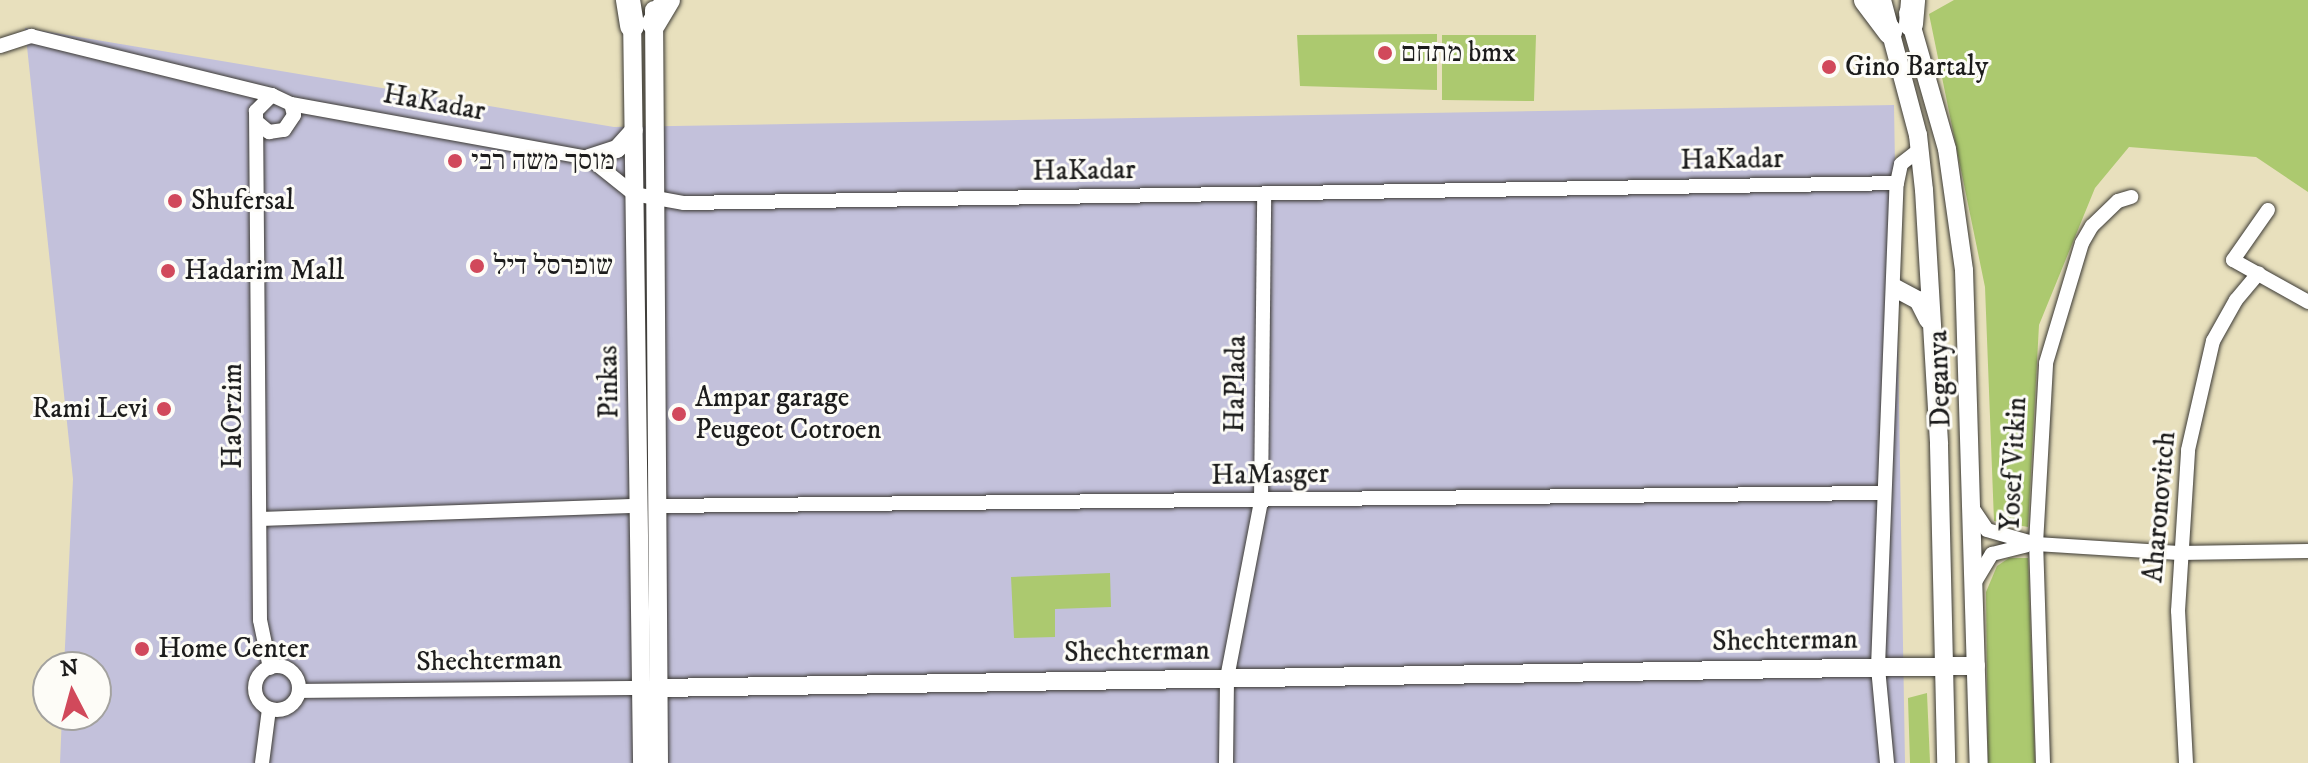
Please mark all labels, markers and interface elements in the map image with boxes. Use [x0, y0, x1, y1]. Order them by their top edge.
place label: מתחם bmx [1401, 36, 1516, 70]
marker: מתחם bmx [1376, 44, 1394, 62]
place label: Gino Bartaly [1845, 50, 1988, 84]
marker: Gino Bartaly [1820, 58, 1838, 76]
street label: HaKadar [380, 77, 488, 129]
street label: HaKadar [1680, 142, 1784, 178]
place label: מוסך משה רבי [471, 144, 615, 178]
marker: מוסך משה רבי [446, 152, 464, 170]
street label: HaKadar [1032, 153, 1136, 189]
place label: Shufersal [191, 184, 294, 218]
marker: Shufersal [166, 192, 184, 210]
place label: שופרסל דיל [493, 249, 613, 283]
place label: Hadarim Mall [184, 254, 344, 288]
marker: שופרסל דיל [468, 257, 486, 275]
marker: Hadarim Mall [159, 262, 177, 280]
street label: Deganya [1922, 330, 1958, 428]
street label: HaPlada [1218, 335, 1254, 433]
street label: Pinkas [592, 345, 626, 419]
street label: HaOrzim [216, 363, 250, 469]
place label: Ampar garage Peugeot Cotroen [695, 381, 881, 447]
place label: Rami Levi [32, 392, 148, 426]
street label: Yosef Vitkin [1994, 396, 2034, 532]
marker: Rami Levi [155, 400, 173, 418]
marker: Ampar garage Peugeot Cotroen [670, 405, 688, 423]
street label: Aharonovitch [2137, 430, 2183, 584]
street label: HaMasger [1211, 457, 1329, 493]
street label: Shechterman [1712, 623, 1858, 659]
place label: Home Center [158, 632, 309, 666]
street label: Shechterman [1064, 634, 1210, 670]
marker: Home Center [133, 640, 151, 658]
street label: Shechterman [416, 643, 562, 679]
north arrow [32, 651, 112, 731]
text: N [59, 654, 80, 683]

